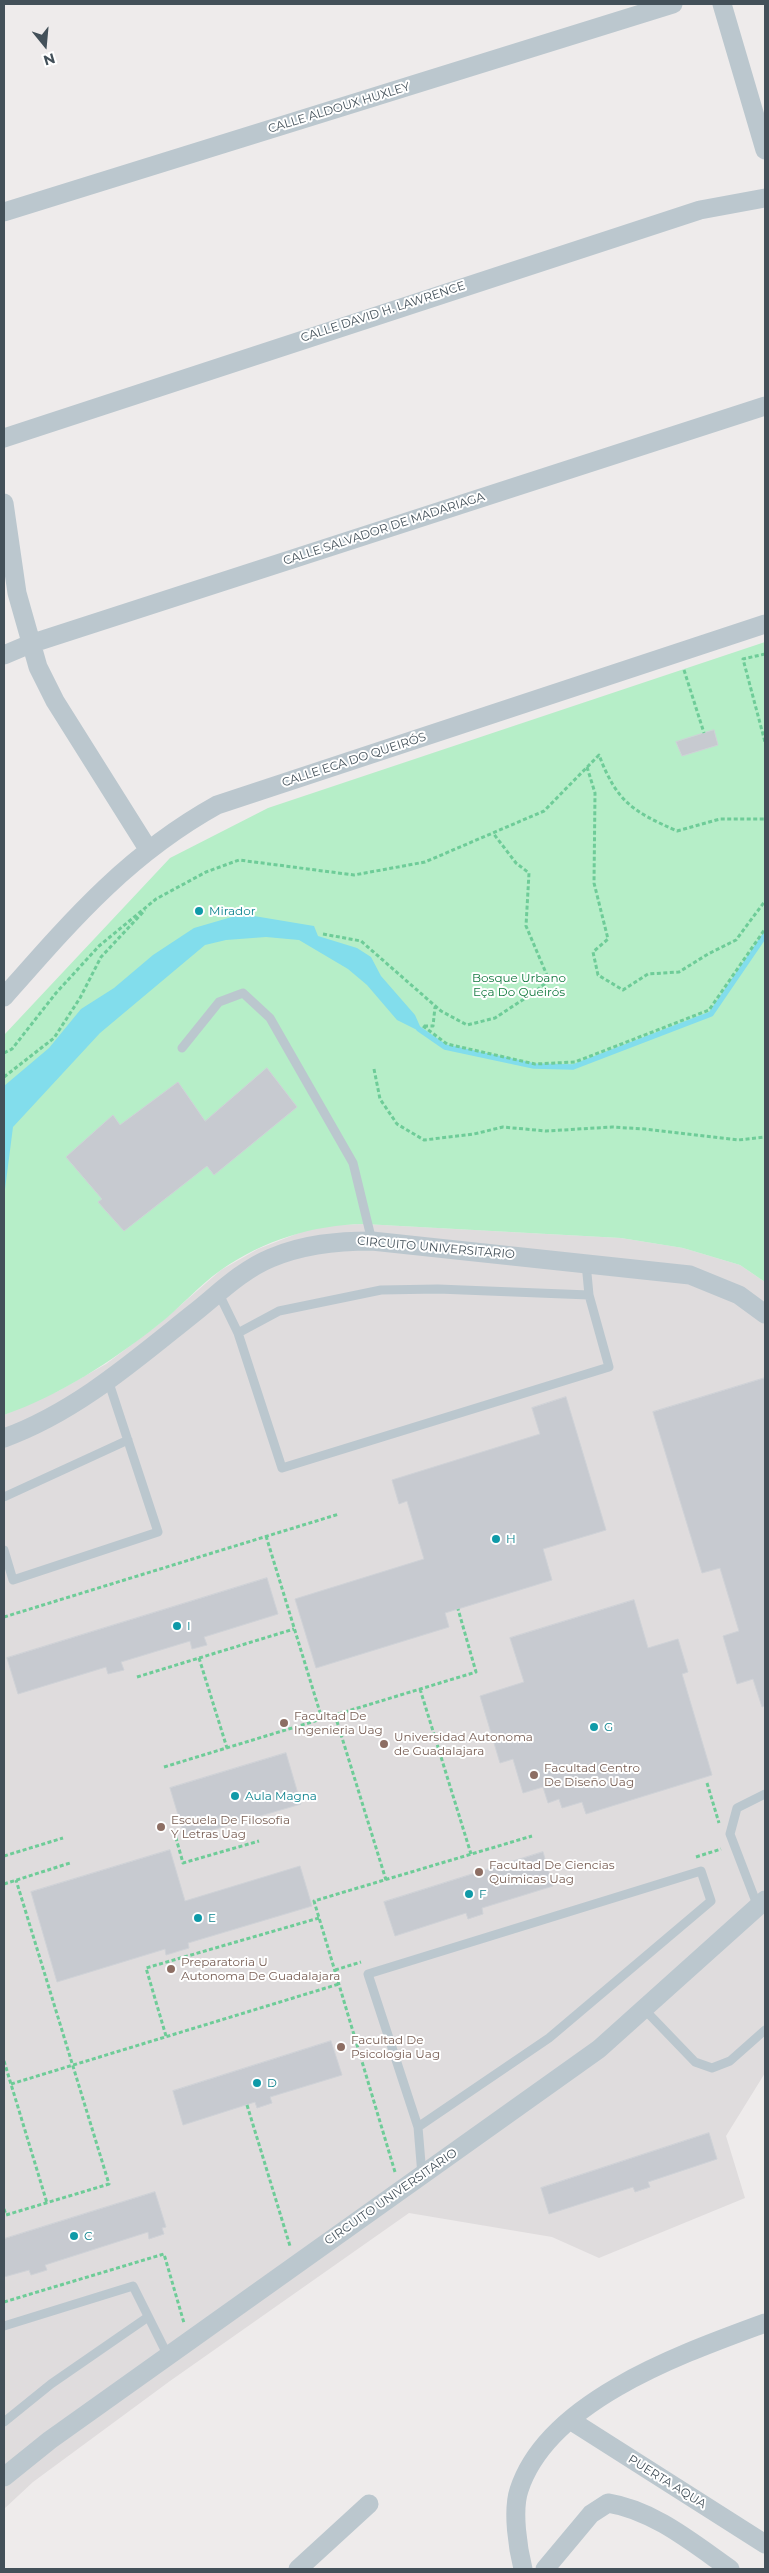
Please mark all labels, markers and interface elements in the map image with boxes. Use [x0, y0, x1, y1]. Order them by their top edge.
north arrow [20, 20, 70, 70]
text: N [41, 49, 57, 70]
street label: CALLE ALDOUX HUXLEY [266, 80, 412, 136]
street label: CALLE DAVID H. LAWRENCE [299, 279, 467, 345]
street label: CALLE SALVADOR DE MADARIAGA [281, 490, 487, 568]
street label: CALLE ECA DO QUEIRÓS [280, 730, 428, 790]
place label: Mirador [209, 904, 256, 918]
marker: Mirador [193, 905, 205, 917]
park label: Bosque Urbano Eça Do Queirós [472, 971, 566, 999]
street label: CIRCUITO UNIVERSITARIO [356, 1234, 516, 1262]
place label: H [506, 1532, 516, 1546]
marker: H [490, 1533, 502, 1545]
place label: I [187, 1619, 191, 1633]
marker: I [171, 1620, 183, 1632]
place label: Facultad De Ingenieria Uag [294, 1709, 383, 1737]
marker: Facultad De Ingenieria Uag [278, 1717, 290, 1729]
place label: G [604, 1720, 613, 1734]
marker: G [588, 1721, 600, 1733]
place label: Universidad Autonoma de Guadalajara [394, 1730, 533, 1758]
marker: Universidad Autonoma de Guadalajara [378, 1738, 390, 1750]
place label: Facultad Centro De Diseño Uag [544, 1761, 640, 1789]
marker: Facultad Centro De Diseño Uag [528, 1769, 540, 1781]
place label: Aula Magna [245, 1789, 317, 1803]
marker: Aula Magna [229, 1790, 241, 1802]
place label: Escuela De Filosofia Y Letras Uag [171, 1813, 290, 1841]
marker: Escuela De Filosofia Y Letras Uag [155, 1821, 167, 1833]
place label: Facultad De Ciencias Quimicas Uag [489, 1858, 615, 1886]
marker: Facultad De Ciencias Quimicas Uag [473, 1866, 485, 1878]
place label: F [479, 1887, 487, 1901]
marker: F [463, 1888, 475, 1900]
place label: E [208, 1911, 216, 1925]
marker: E [192, 1912, 204, 1924]
place label: Preparatoria U Autonoma De Guadalajara [181, 1955, 340, 1983]
marker: Preparatoria U Autonoma De Guadalajara [165, 1963, 177, 1975]
place label: Facultad De Psicologia Uag [351, 2033, 440, 2061]
marker: Facultad De Psicologia Uag [335, 2041, 347, 2053]
place label: D [267, 2076, 277, 2090]
marker: D [251, 2077, 263, 2089]
street label: CIRCUITO UNIVERSITARIO [322, 2146, 460, 2248]
place label: C [84, 2229, 93, 2243]
marker: C [68, 2230, 80, 2242]
street label: PUERTA AQUA [625, 2452, 709, 2512]

